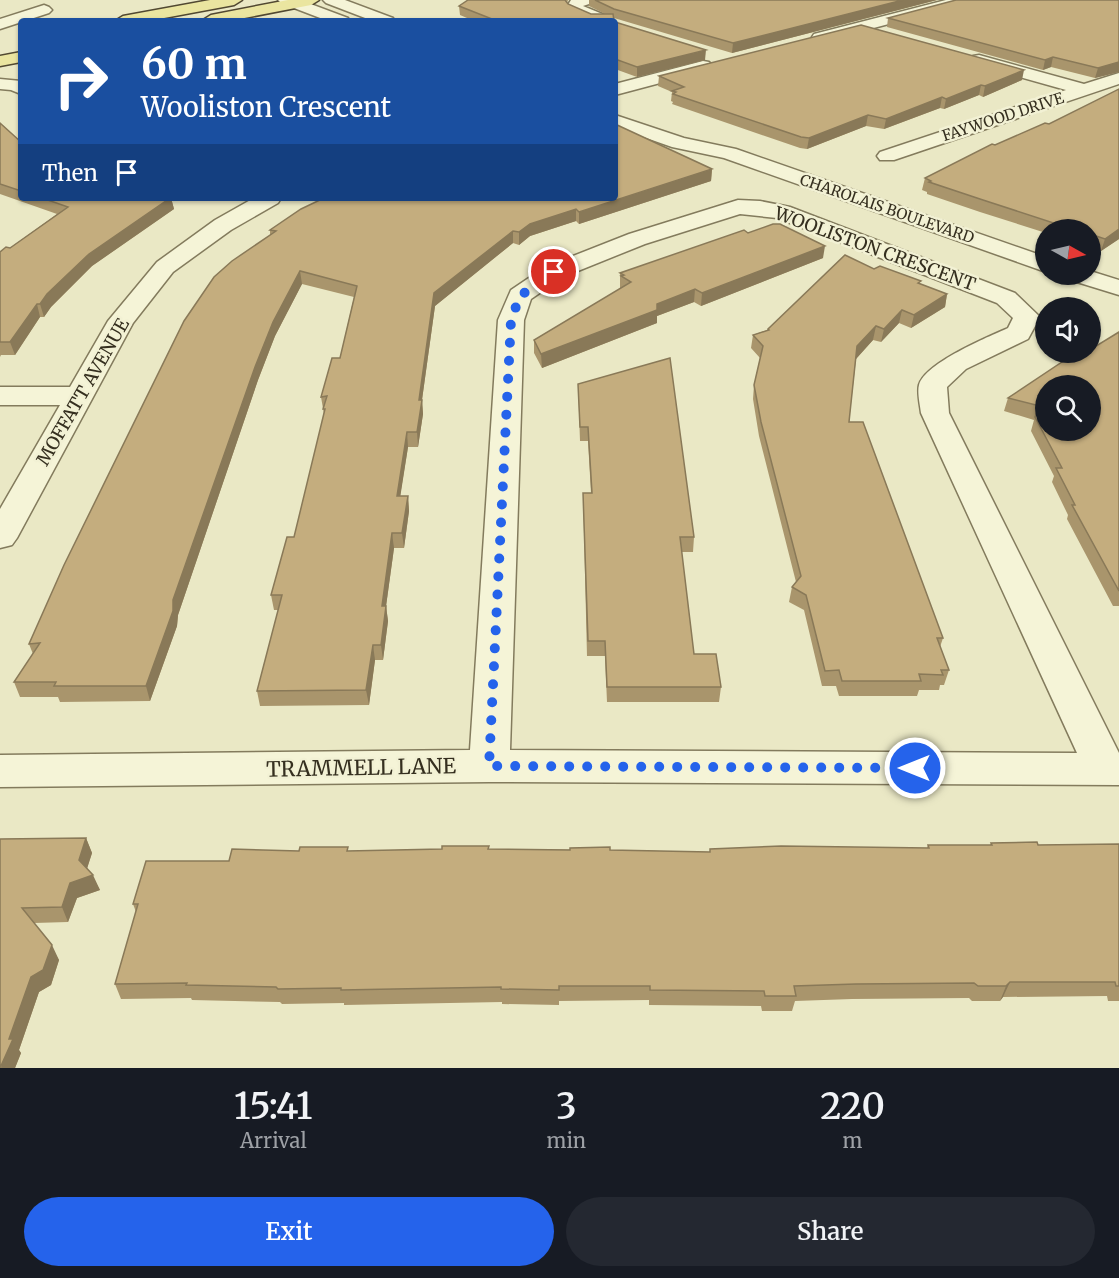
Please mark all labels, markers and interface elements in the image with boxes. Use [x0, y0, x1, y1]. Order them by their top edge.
text: 60 m [141, 38, 247, 90]
icon: right [42, 42, 120, 120]
street label: FAYWOOD DRIVE [940, 88, 1066, 145]
text: Wooliston Crescent [141, 90, 391, 124]
icon: arrive [110, 156, 143, 189]
text: Then [42, 159, 98, 187]
street label: CHAROLAIS BOULEVARD [798, 170, 977, 247]
street label: WOOLISTON CRESCENT [771, 201, 979, 296]
north arrow [1035, 219, 1101, 285]
map controls [1035, 219, 1101, 441]
pin [528, 246, 579, 297]
icon: arrive [537, 255, 570, 288]
button: sound [1035, 297, 1101, 363]
street label: MOFFATT AVENUE [31, 314, 134, 469]
button: search [1035, 375, 1101, 441]
position arrow [883, 736, 947, 800]
street label: TRAMMELL LANE [266, 752, 457, 783]
text: 15:41 [234, 1084, 313, 1129]
text: 3 [556, 1084, 577, 1129]
text: 220 [820, 1084, 885, 1129]
text: Arrival [240, 1128, 307, 1153]
text: min [547, 1128, 586, 1153]
text: m [843, 1128, 862, 1153]
button: Exit [24, 1197, 554, 1266]
button: Share [566, 1197, 1095, 1266]

